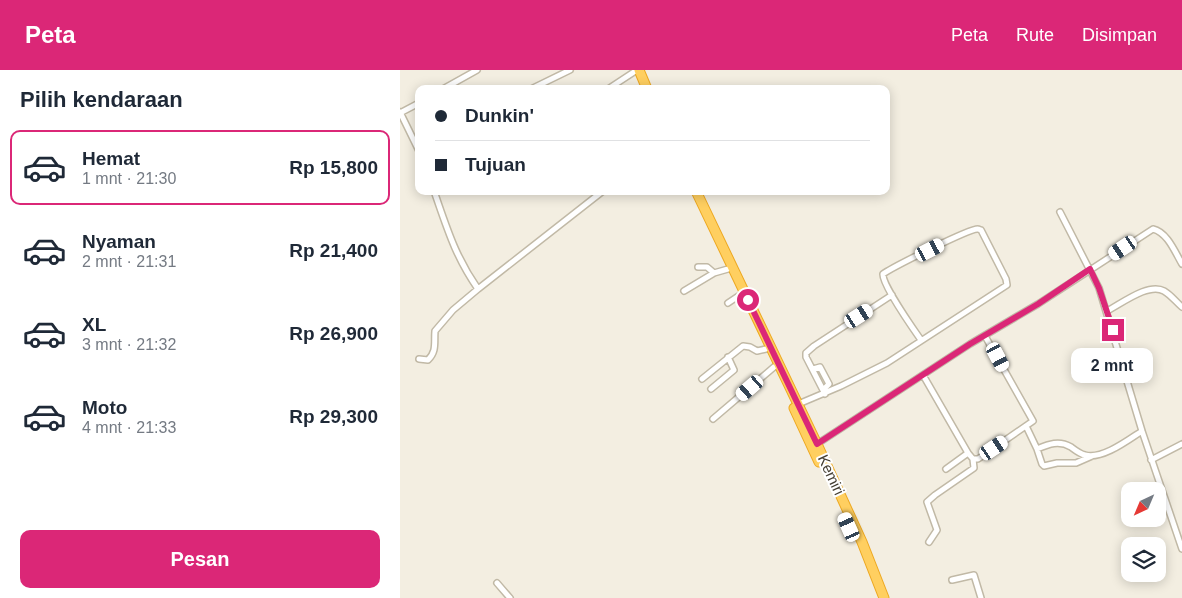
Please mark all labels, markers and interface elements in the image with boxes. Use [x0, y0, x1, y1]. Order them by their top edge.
text: Peta [25, 21, 76, 48]
text: Peta [951, 25, 988, 45]
text: Rute [1016, 25, 1054, 45]
text: Disimpan [1082, 25, 1157, 45]
text: Pilih kendaraan [20, 87, 183, 112]
text: Dunkin' [465, 105, 534, 126]
icon: car [22, 145, 67, 190]
text: Hemat [82, 148, 140, 169]
text: Tujuan [465, 154, 526, 175]
text: Rp 15,800 [289, 157, 378, 178]
text: 1 mnt · 21:30 [82, 170, 176, 187]
icon: car [22, 228, 67, 273]
text: Nyaman [82, 231, 156, 252]
car [1106, 233, 1139, 263]
car [913, 237, 946, 263]
text: Rp 21,400 [289, 240, 378, 261]
text: 2 mnt · 21:31 [82, 253, 176, 270]
route start [737, 289, 759, 311]
car [842, 302, 875, 330]
icon: car [22, 311, 67, 356]
text: XL [82, 314, 106, 335]
route end [1102, 319, 1124, 341]
text: Rp 26,900 [289, 323, 378, 344]
text: 3 mnt · 21:32 [82, 336, 176, 353]
car [984, 340, 1011, 374]
callout: 2 mnt [1072, 348, 1154, 382]
text: 2 mnt [1091, 357, 1133, 374]
car [733, 372, 766, 404]
icon: car [22, 394, 67, 439]
text: Moto [82, 397, 127, 418]
text: Rp 29,300 [289, 406, 378, 427]
text: 4 mnt · 21:33 [82, 419, 176, 436]
car [977, 433, 1010, 463]
street label: Kemiri [815, 452, 848, 498]
north arrow [1121, 482, 1166, 528]
map controls [1121, 482, 1166, 582]
car [836, 510, 861, 544]
button: Pesan [20, 530, 380, 588]
button: layers [1121, 537, 1166, 582]

